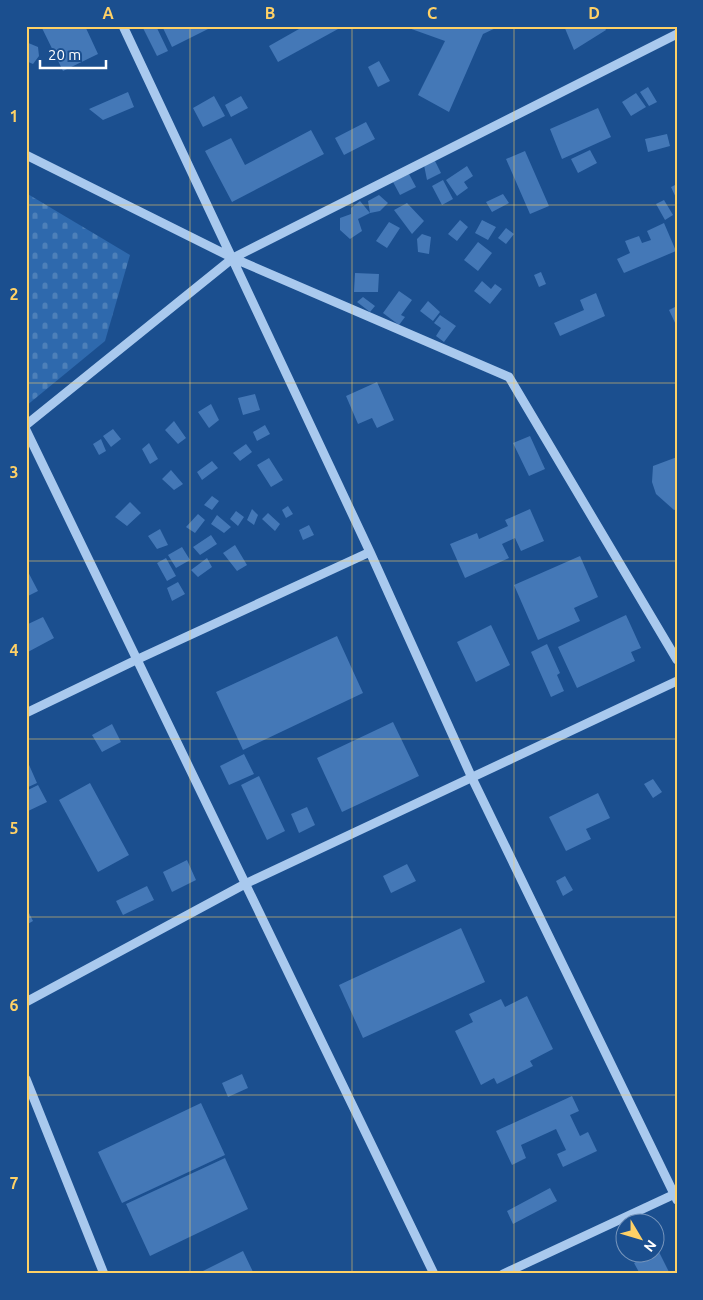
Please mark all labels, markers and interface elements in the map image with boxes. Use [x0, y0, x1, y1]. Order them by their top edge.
text: A [102, 4, 114, 22]
text: B [265, 4, 275, 22]
text: C [427, 4, 437, 22]
text: D [588, 4, 600, 22]
scale bar [40, 38, 106, 70]
text: 20 m [48, 46, 81, 63]
text: 1 [9, 107, 19, 125]
text: 2 [9, 285, 19, 303]
text: 3 [9, 463, 19, 481]
text: 4 [9, 641, 19, 659]
text: 5 [9, 819, 19, 837]
text: 6 [9, 996, 19, 1014]
text: 7 [9, 1174, 19, 1192]
north arrow [616, 1212, 666, 1262]
text: N [641, 1237, 660, 1255]

